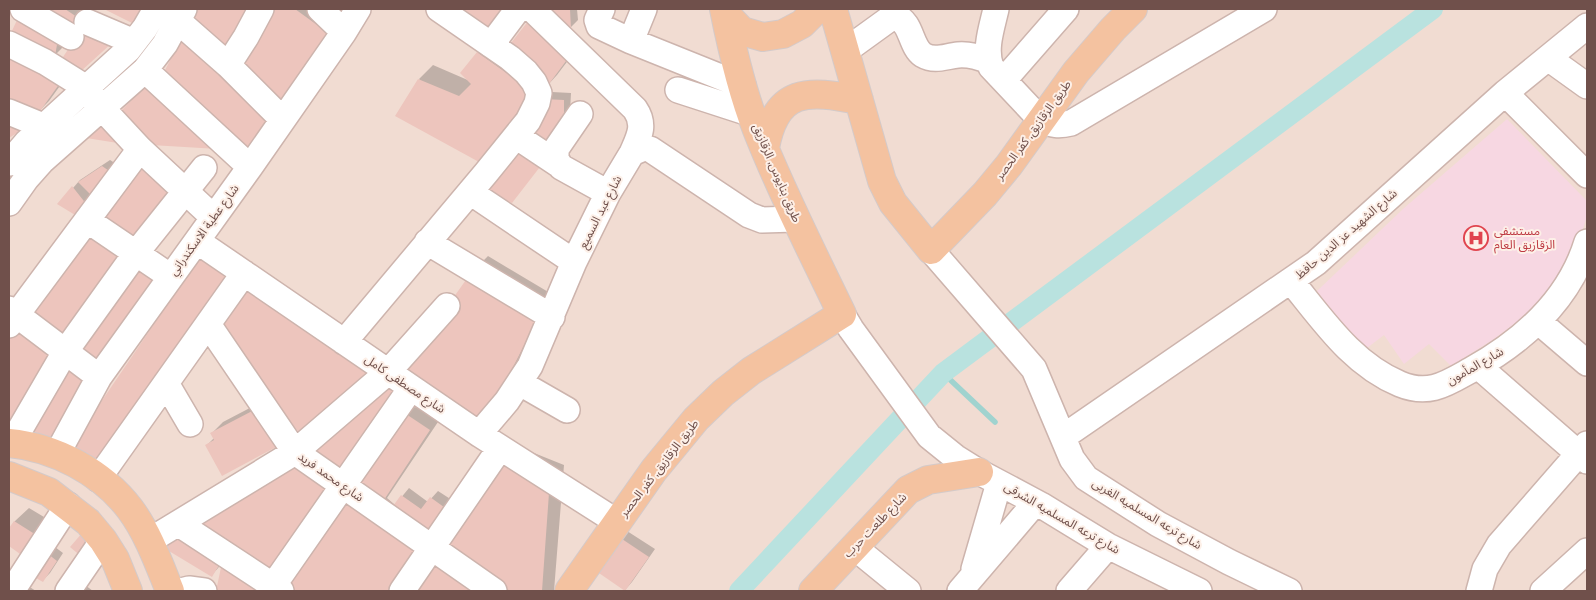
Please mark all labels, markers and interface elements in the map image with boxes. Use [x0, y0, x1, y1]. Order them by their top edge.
street label: طريق الزقازيق, كفر الحصر [991, 77, 1075, 184]
street label: طريق بنايوس, الزقازيق [749, 121, 805, 225]
street label: شارع عبد السميع [575, 173, 626, 252]
street label: شارع عطية الاسكندراني [165, 181, 244, 280]
street label: شارع الشهيد عز الدين حافظ [1292, 185, 1401, 284]
place label: مستشفى الزقازيق العام [1494, 223, 1555, 254]
hospital icon: مستشفى الزقازيق العام [1463, 225, 1489, 251]
street label: شارع المأمون [1444, 343, 1507, 390]
street label: شارع مصطفى كامل [361, 351, 448, 418]
street label: طريق الزقازيق, كفر الحصر [615, 416, 702, 521]
street label: شارع محمد فريد [294, 448, 367, 506]
street label: شارع ترعه المسلميه الغربى [1089, 475, 1205, 554]
street label: شارع ترعه المسلميه الشرقى [1001, 478, 1123, 559]
street label: شارع طلعت حرب [840, 489, 911, 562]

